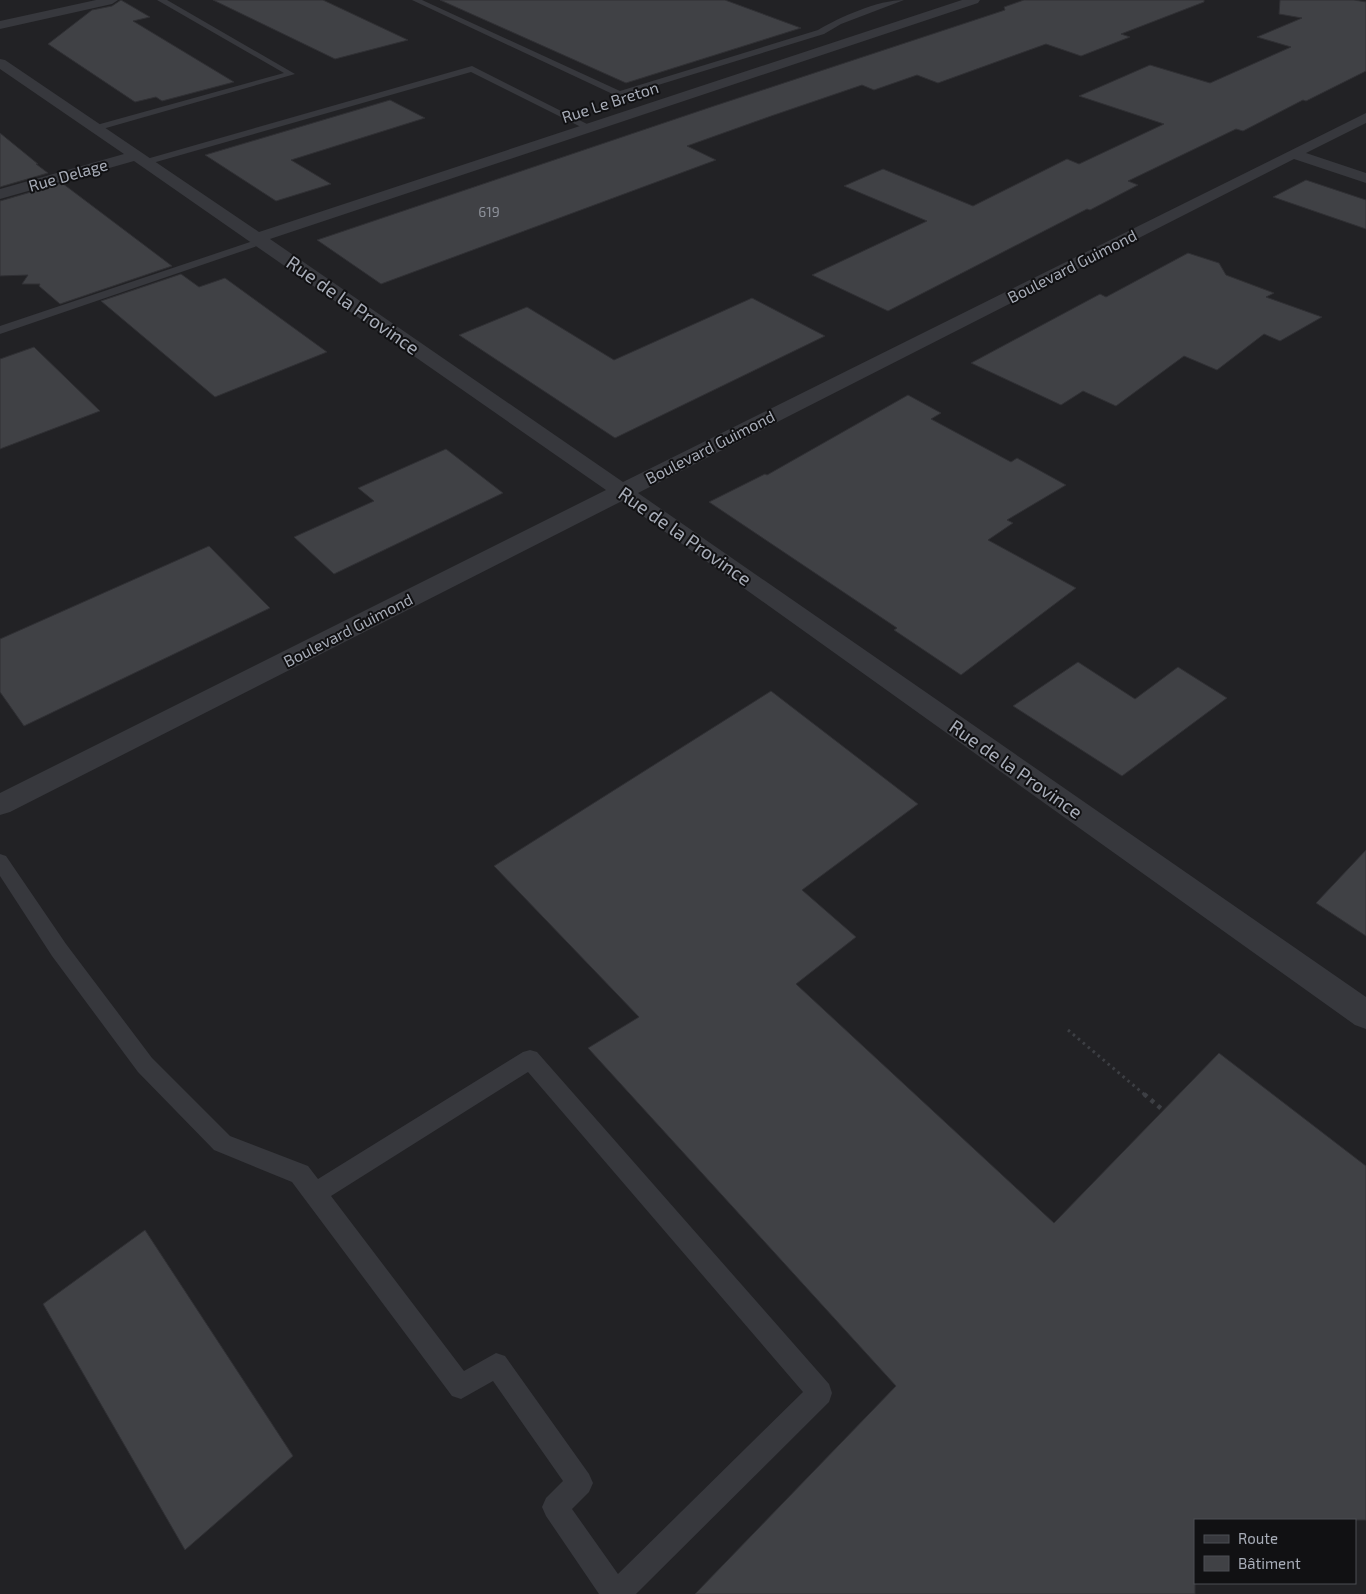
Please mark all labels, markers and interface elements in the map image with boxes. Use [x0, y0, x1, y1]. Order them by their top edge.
street label: Rue Le Breton [559, 77, 661, 126]
street label: Rue Delage [26, 154, 110, 195]
house number: 619 [478, 203, 500, 220]
street label: Boulevard Guimond [1004, 225, 1139, 306]
street label: Rue de la Province [282, 250, 424, 359]
street label: Boulevard Guimond [642, 406, 777, 487]
street label: Rue de la Province [614, 481, 756, 590]
street label: Boulevard Guimond [280, 589, 415, 670]
street label: Rue de la Province [945, 714, 1087, 823]
legend [1194, 1519, 1356, 1584]
text: Route [1238, 1529, 1278, 1547]
text: Bâtiment [1238, 1554, 1301, 1572]

